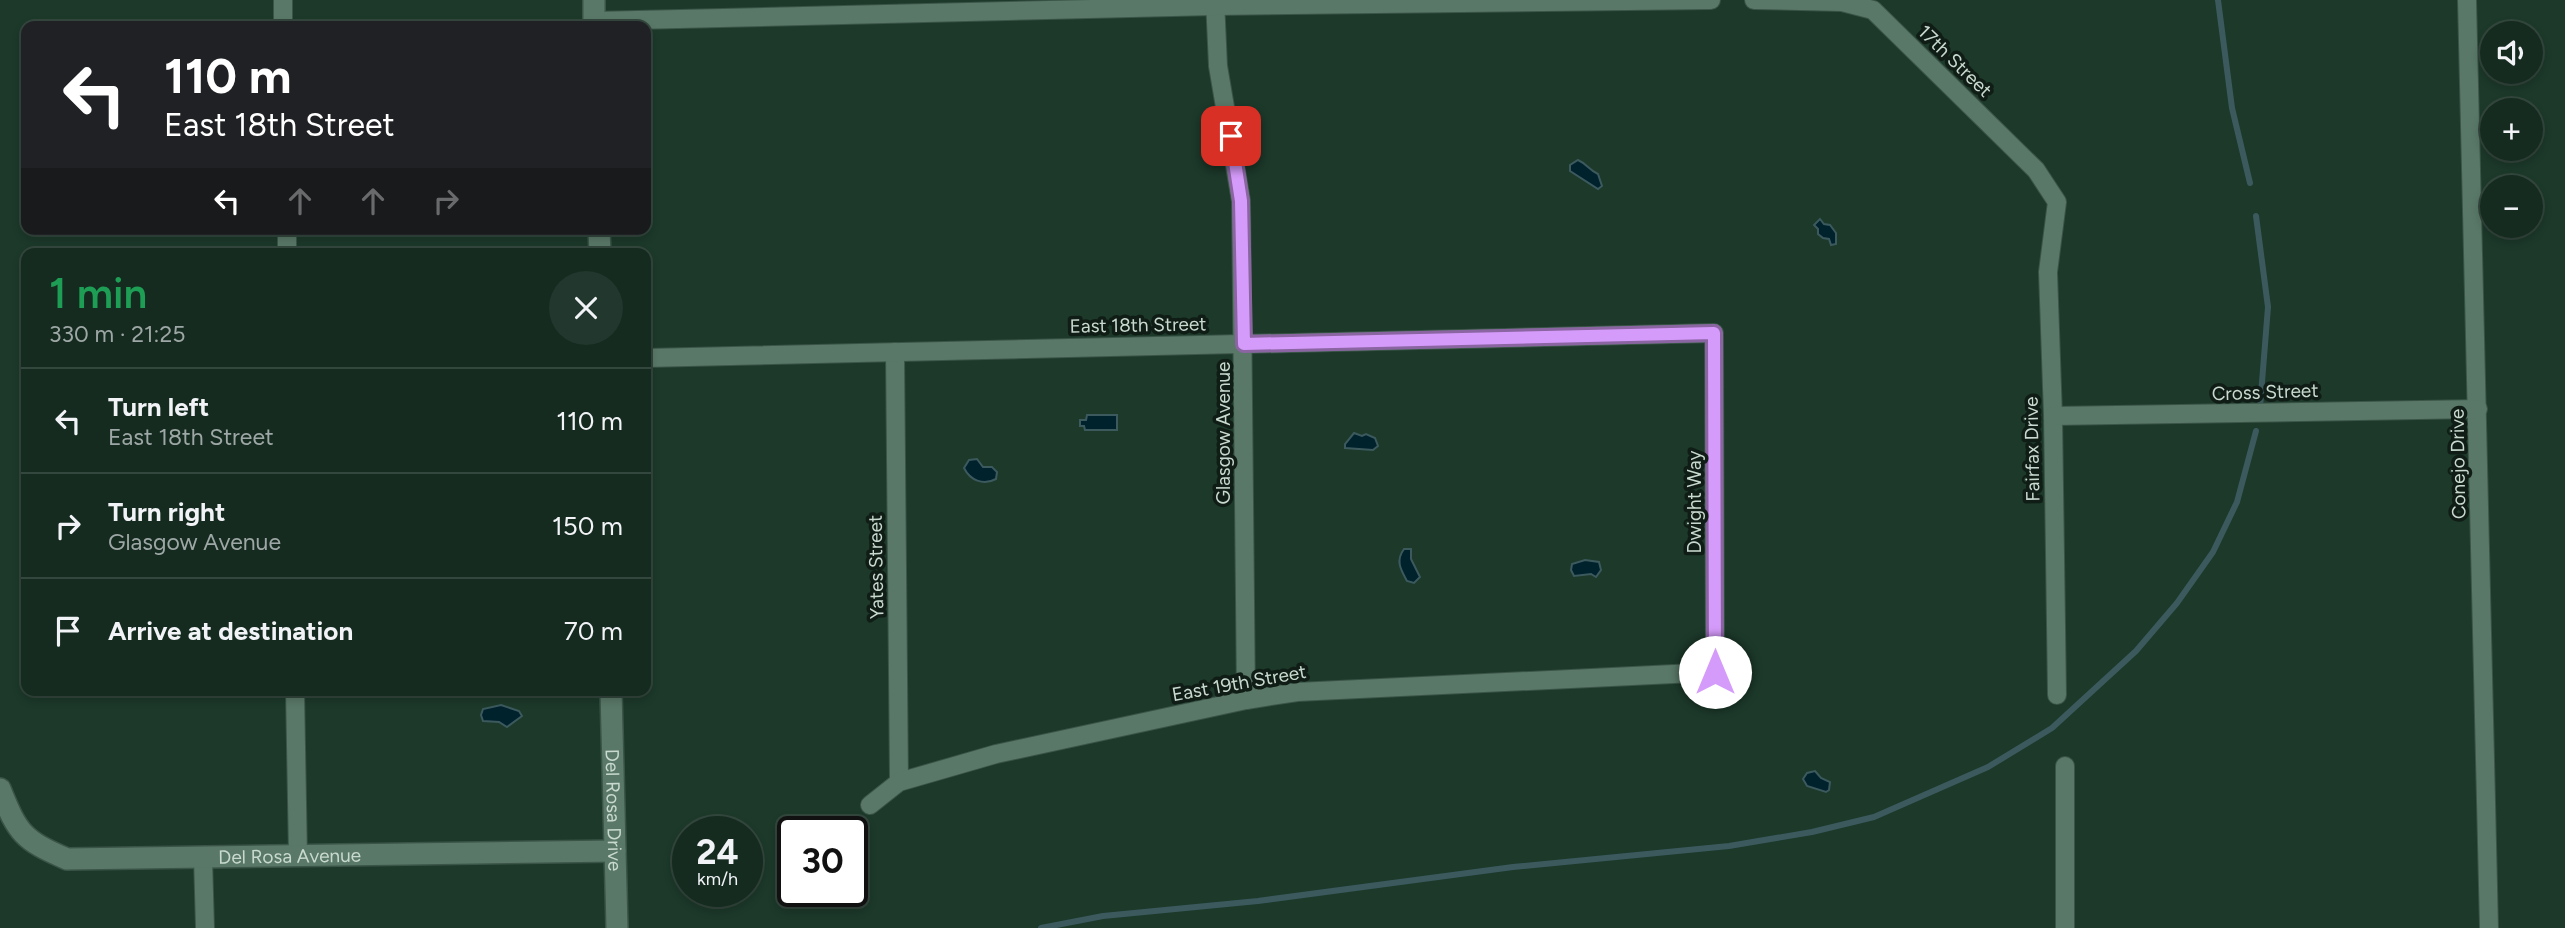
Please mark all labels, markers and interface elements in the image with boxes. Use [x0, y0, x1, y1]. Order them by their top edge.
street label: 17th Street [1913, 20, 1997, 102]
map controls [2480, 21, 2543, 238]
button: sound [2480, 21, 2543, 84]
text: 110 m [164, 46, 292, 105]
icon: left [49, 49, 140, 140]
button: + [2480, 98, 2543, 161]
text: East 18th Street [164, 106, 395, 144]
pin [1201, 106, 1261, 166]
icon: arrive [1212, 117, 1250, 155]
button: − [2480, 175, 2543, 238]
icon: left [208, 182, 246, 220]
icon: ahead [281, 182, 319, 220]
icon: ahead [354, 182, 392, 220]
icon: right [427, 182, 465, 220]
text: 1 min [49, 268, 147, 319]
button: close [549, 271, 623, 345]
street label: East 18th Street [1069, 312, 1207, 338]
text: 330 m · 21:25 [49, 320, 185, 348]
street label: Glasgow Avenue [1212, 362, 1235, 504]
street label: Cross Street [2211, 379, 2319, 405]
text: Turn left [108, 391, 209, 423]
street label: Fairfax Drive [2020, 396, 2044, 502]
icon: left [49, 402, 87, 440]
text: 110 m [556, 405, 623, 437]
street label: Conejo Drive [2446, 409, 2470, 519]
text: East 18th Street [108, 423, 274, 451]
street label: Dwight Way [1683, 450, 1706, 554]
text: Turn right [108, 496, 225, 528]
icon: right [49, 507, 87, 545]
text: 150 m [552, 510, 623, 542]
street label: Yates Street [864, 515, 888, 619]
text: Glasgow Avenue [108, 528, 281, 556]
icon: arrive [49, 612, 87, 650]
text: Arrive at destination [108, 615, 353, 647]
text: 70 m [564, 615, 623, 647]
position arrow [1678, 635, 1752, 709]
street label: East 19th Street [1170, 660, 1308, 706]
street label: Del Rosa Drive [601, 748, 627, 871]
speed limit sign: 30 [777, 816, 868, 907]
text: 24 [696, 831, 739, 873]
street label: Del Rosa Avenue [218, 843, 361, 868]
text: km/h [697, 868, 738, 890]

